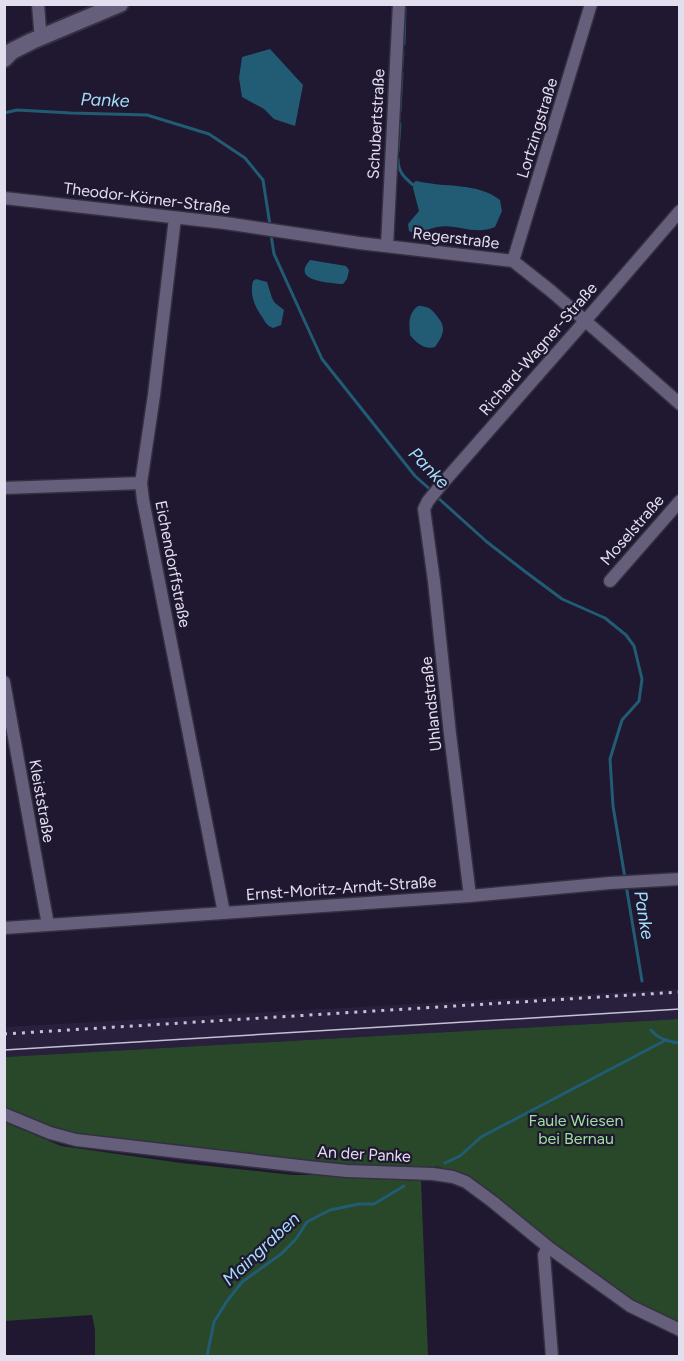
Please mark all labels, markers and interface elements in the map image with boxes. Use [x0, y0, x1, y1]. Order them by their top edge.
street label: Schubertstraße [364, 68, 388, 180]
street label: Lortzingstraße [513, 75, 561, 180]
water label: Panke [80, 88, 130, 112]
street label: Theodor-Körner-Straße [63, 178, 232, 218]
street label: Regerstraße [412, 223, 501, 253]
street label: Richard-Wagner-Straße [475, 278, 601, 419]
water label: Panke [404, 443, 454, 493]
street label: Moselstraße [596, 491, 668, 569]
street label: Eichendorffstraße [151, 499, 195, 629]
street label: Uhlandstraße [417, 655, 445, 752]
street label: Kleiststraße [25, 758, 59, 844]
street label: Ernst-Moritz-Arndt-Straße [245, 872, 437, 904]
water label: Panke [629, 889, 659, 941]
park label: Faule Wiesen bei Bernau [529, 1111, 623, 1148]
street label: An der Panke [317, 1142, 412, 1166]
water label: Maingraben [218, 1208, 304, 1290]

